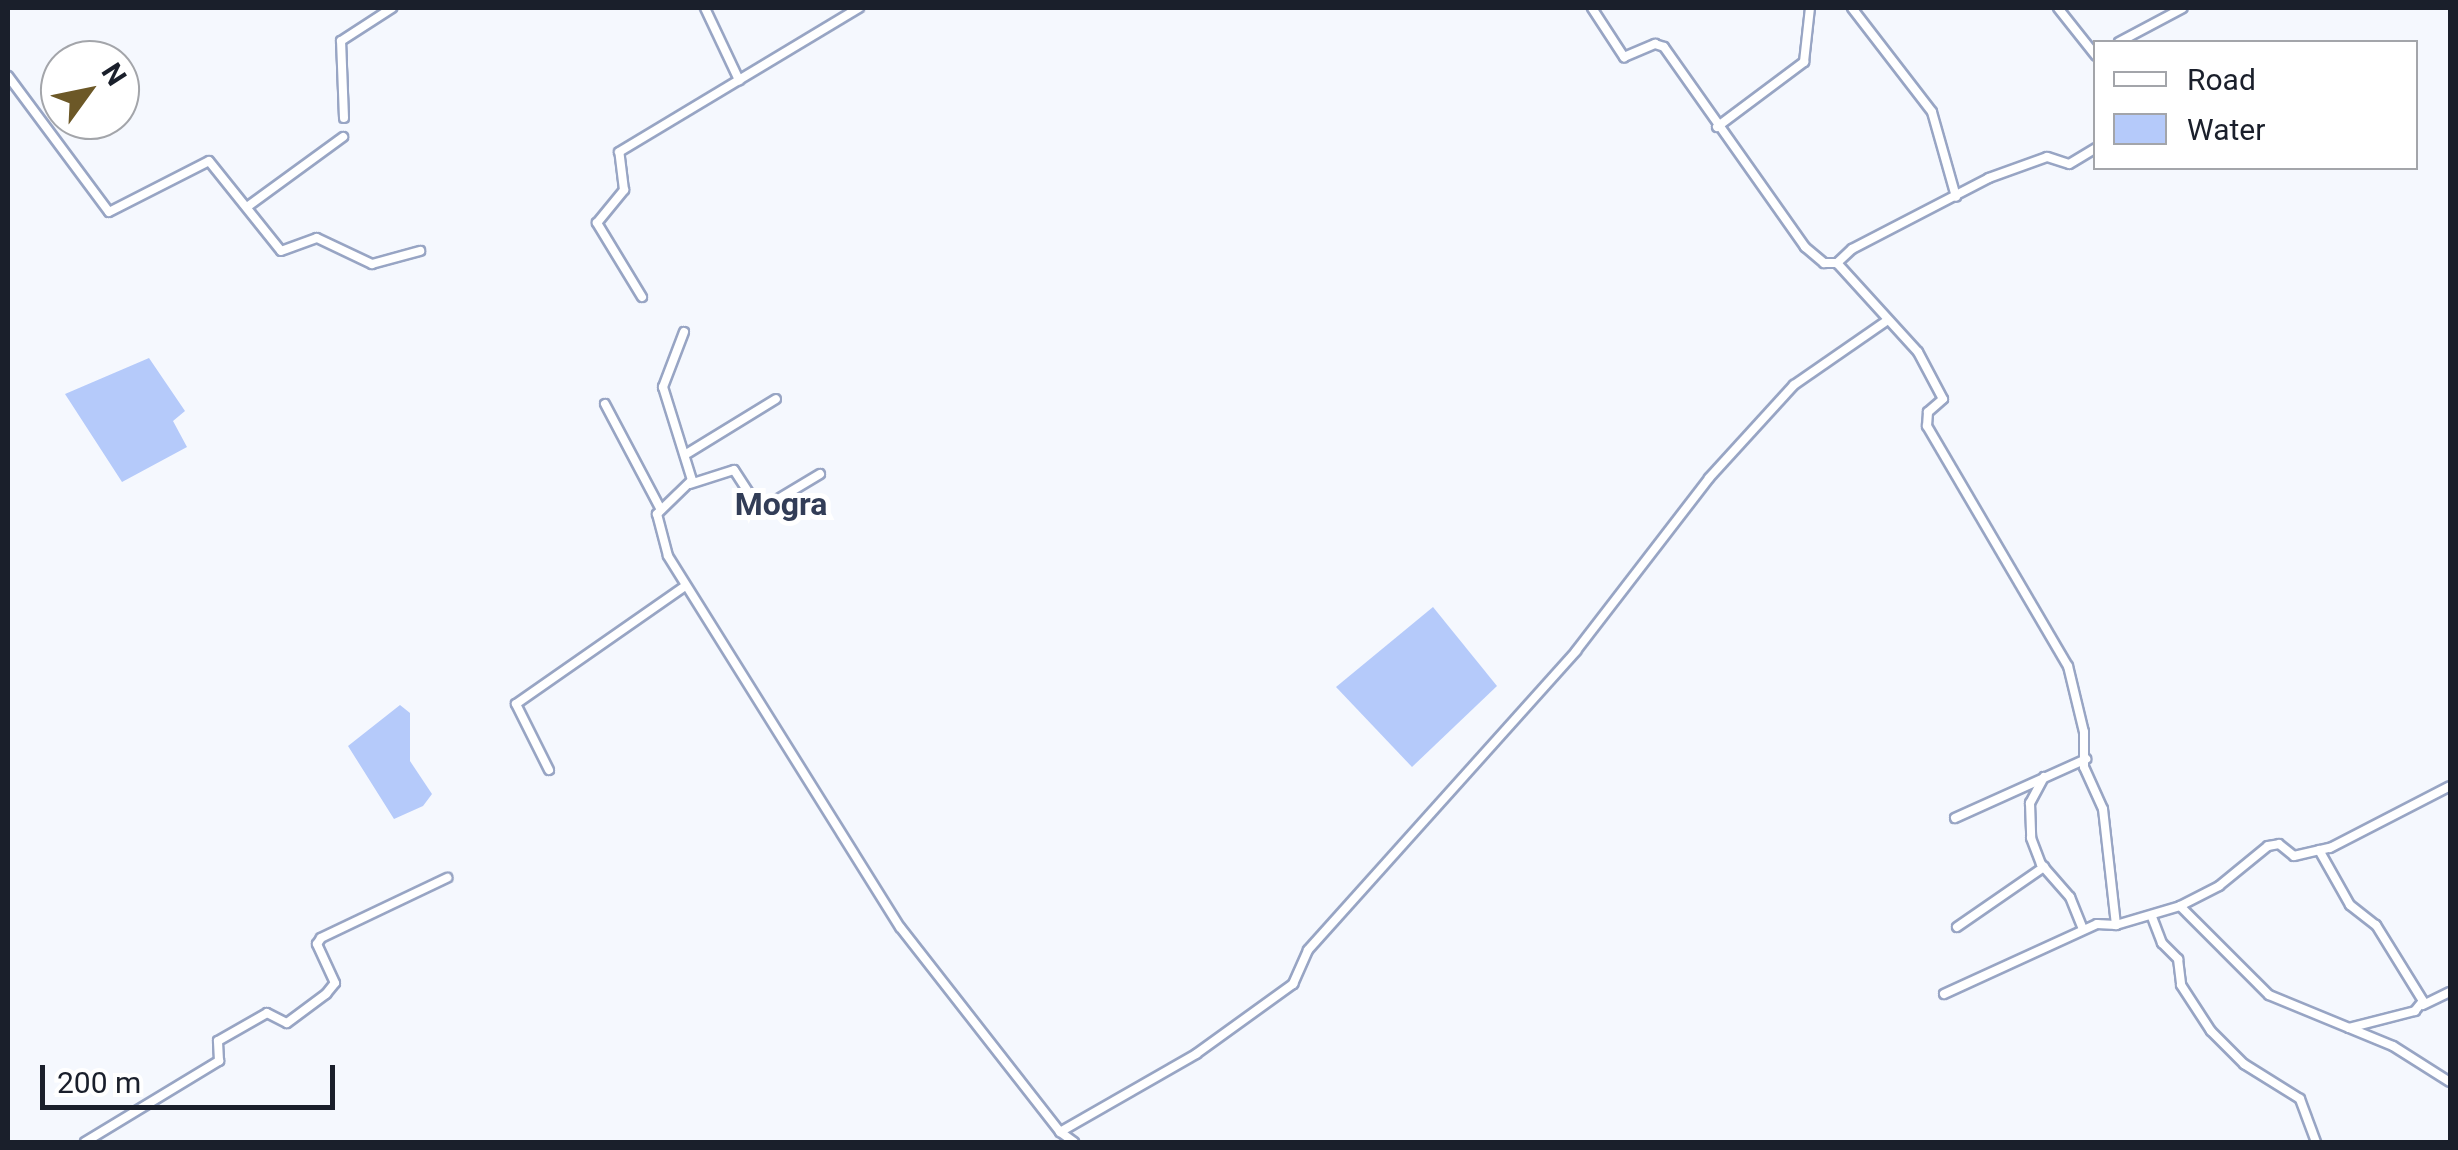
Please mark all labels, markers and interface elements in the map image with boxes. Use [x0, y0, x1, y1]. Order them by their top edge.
north arrow [40, 40, 140, 140]
legend [2093, 40, 2418, 170]
text: N [95, 57, 133, 92]
text: Road [2187, 62, 2256, 97]
text: Water [2187, 112, 2265, 147]
district label: Mogra [735, 485, 827, 523]
scale bar [45, 1045, 340, 1107]
text: 200 m [57, 1065, 141, 1100]

